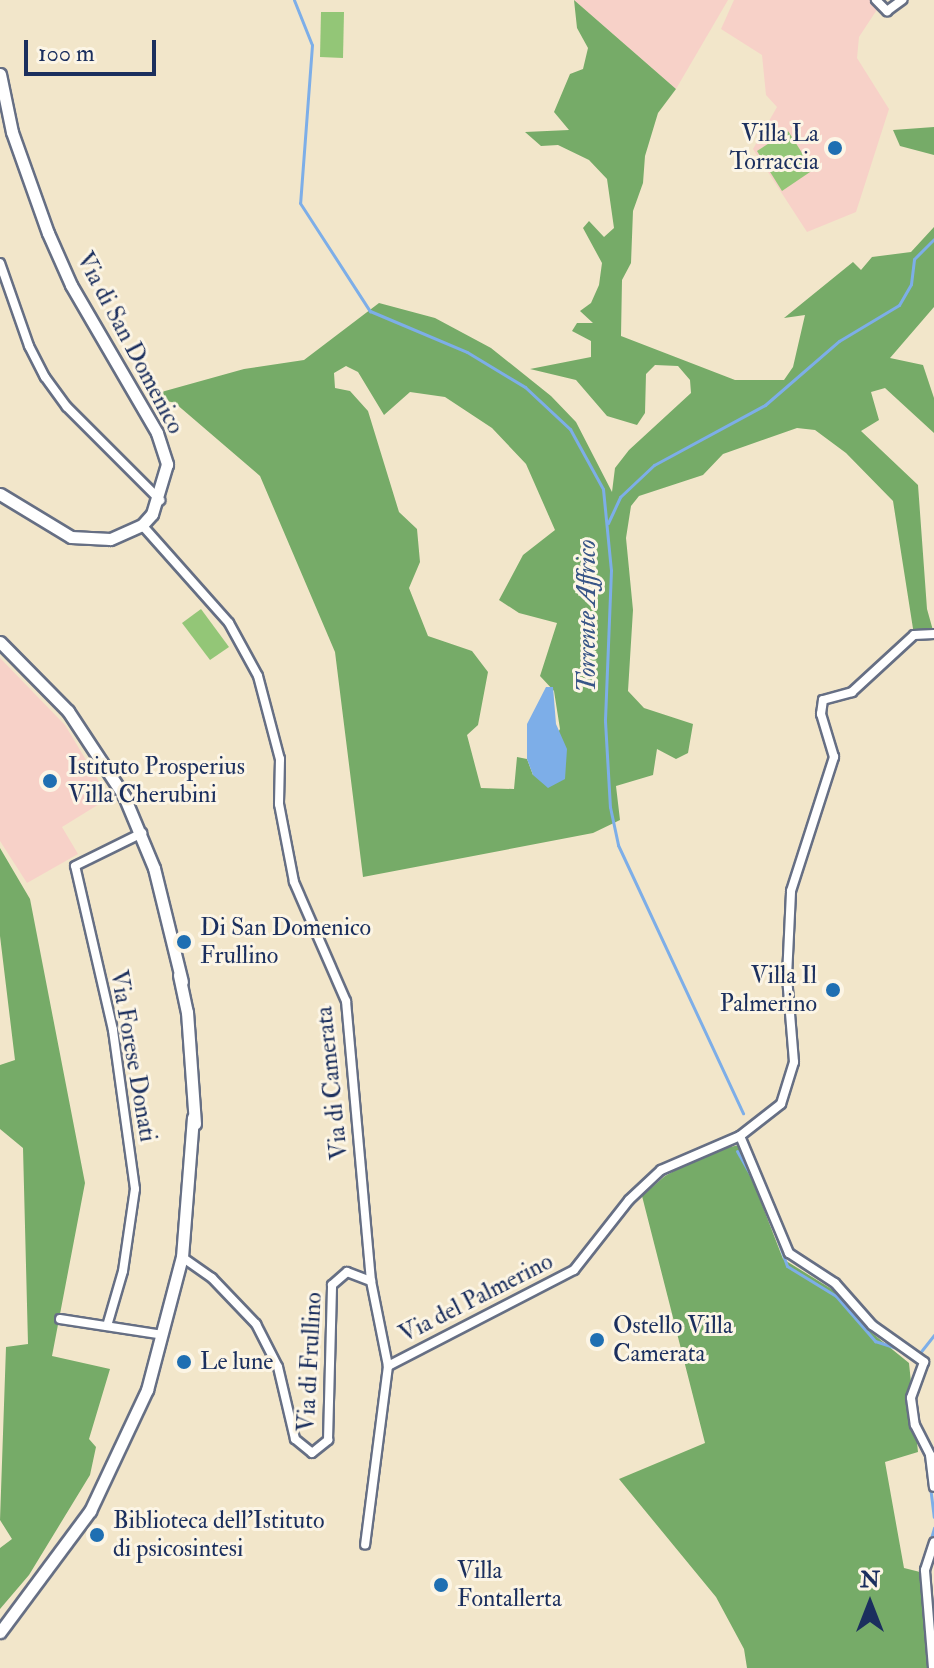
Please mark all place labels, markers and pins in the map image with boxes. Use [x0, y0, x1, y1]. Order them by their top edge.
place label: Villa La Torraccia [729, 120, 819, 176]
marker: Villa La Torraccia [826, 139, 844, 157]
place label: Istituto Prosperius Villa Cherubini [68, 753, 245, 809]
marker: Istituto Prosperius Villa Cherubini [39, 770, 61, 792]
place label: Di San Domenico Frullino [200, 914, 371, 970]
marker: Di San Domenico Frullino [175, 933, 193, 951]
place label: Villa Il Palmerino [720, 962, 817, 1018]
marker: Villa Il Palmerino [824, 981, 842, 999]
place label: Ostello Villa Camerata [613, 1312, 733, 1368]
marker: Ostello Villa Camerata [588, 1331, 606, 1349]
place label: Le lune [200, 1348, 273, 1376]
marker: Le lune [175, 1353, 193, 1371]
place label: Biblioteca dell'Istituto di psicosintesi [113, 1507, 324, 1563]
marker: Biblioteca dell'Istituto di psicosintesi [88, 1526, 106, 1544]
place label: Villa Fontallerta [457, 1557, 562, 1613]
marker: Villa Fontallerta [432, 1576, 450, 1594]

